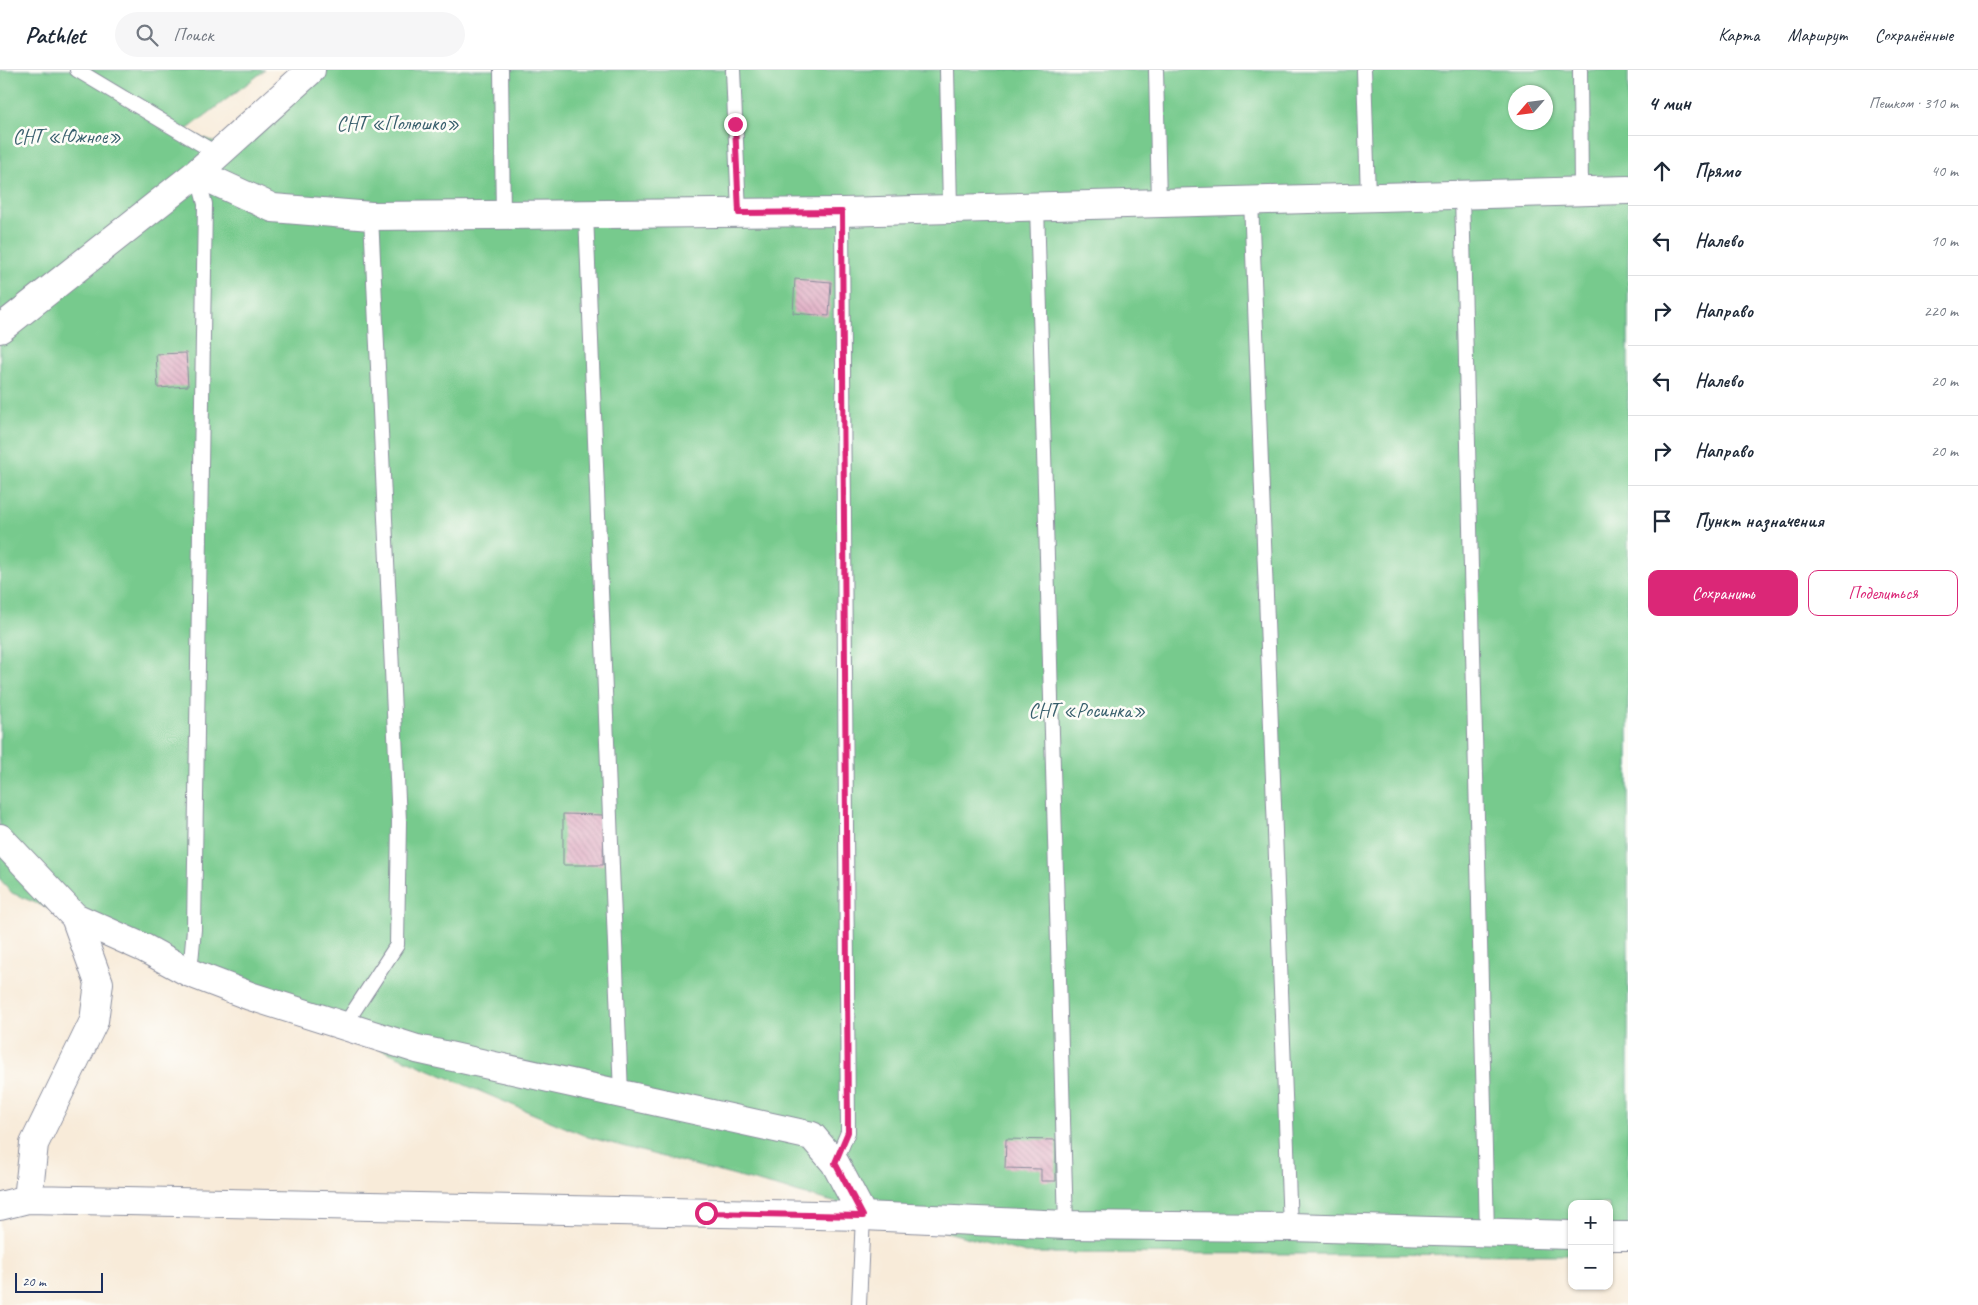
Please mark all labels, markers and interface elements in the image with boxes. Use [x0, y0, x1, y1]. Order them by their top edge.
search box [115, 12, 465, 57]
text: Pathlet [25, 20, 85, 50]
icon: search [133, 21, 161, 49]
text: Поиск [173, 23, 213, 47]
text: Карта [1718, 24, 1759, 46]
text: Маршрут [1787, 24, 1847, 46]
text: Сохранённые [1875, 24, 1953, 46]
north arrow [1508, 85, 1553, 130]
text: 4 мин [1648, 90, 1691, 116]
text: Пешком · 310 m [1869, 93, 1958, 113]
park label: СНТ «Полюшко» [337, 111, 459, 136]
route end [724, 113, 747, 136]
park label: СНТ «Южное» [13, 124, 121, 149]
icon: ahead [1648, 157, 1676, 185]
text: Прямо [1695, 159, 1740, 183]
text: 40 m [1931, 161, 1958, 181]
icon: left [1648, 227, 1676, 255]
text: Налево [1695, 229, 1743, 253]
text: 10 m [1931, 231, 1958, 251]
icon: right [1648, 297, 1676, 325]
text: Направо [1695, 299, 1753, 323]
text: 220 m [1924, 301, 1958, 321]
icon: left [1648, 367, 1676, 395]
text: Налево [1695, 369, 1743, 393]
text: 20 m [1931, 371, 1958, 391]
icon: right [1648, 437, 1676, 465]
text: Направо [1695, 439, 1753, 463]
text: 20 m [1931, 441, 1958, 461]
icon: arrive [1648, 507, 1676, 535]
text: Пункт назначения [1695, 509, 1824, 533]
button: Сохранить [1648, 570, 1798, 616]
button: Поделиться [1808, 570, 1958, 616]
park label: СНТ «Росинка» [1028, 698, 1146, 723]
map controls [1568, 1200, 1613, 1290]
button: + [1568, 1200, 1613, 1245]
route start [695, 1202, 718, 1225]
button: − [1568, 1245, 1613, 1290]
scale bar [15, 1270, 102, 1293]
text: 20 m [22, 1273, 46, 1290]

